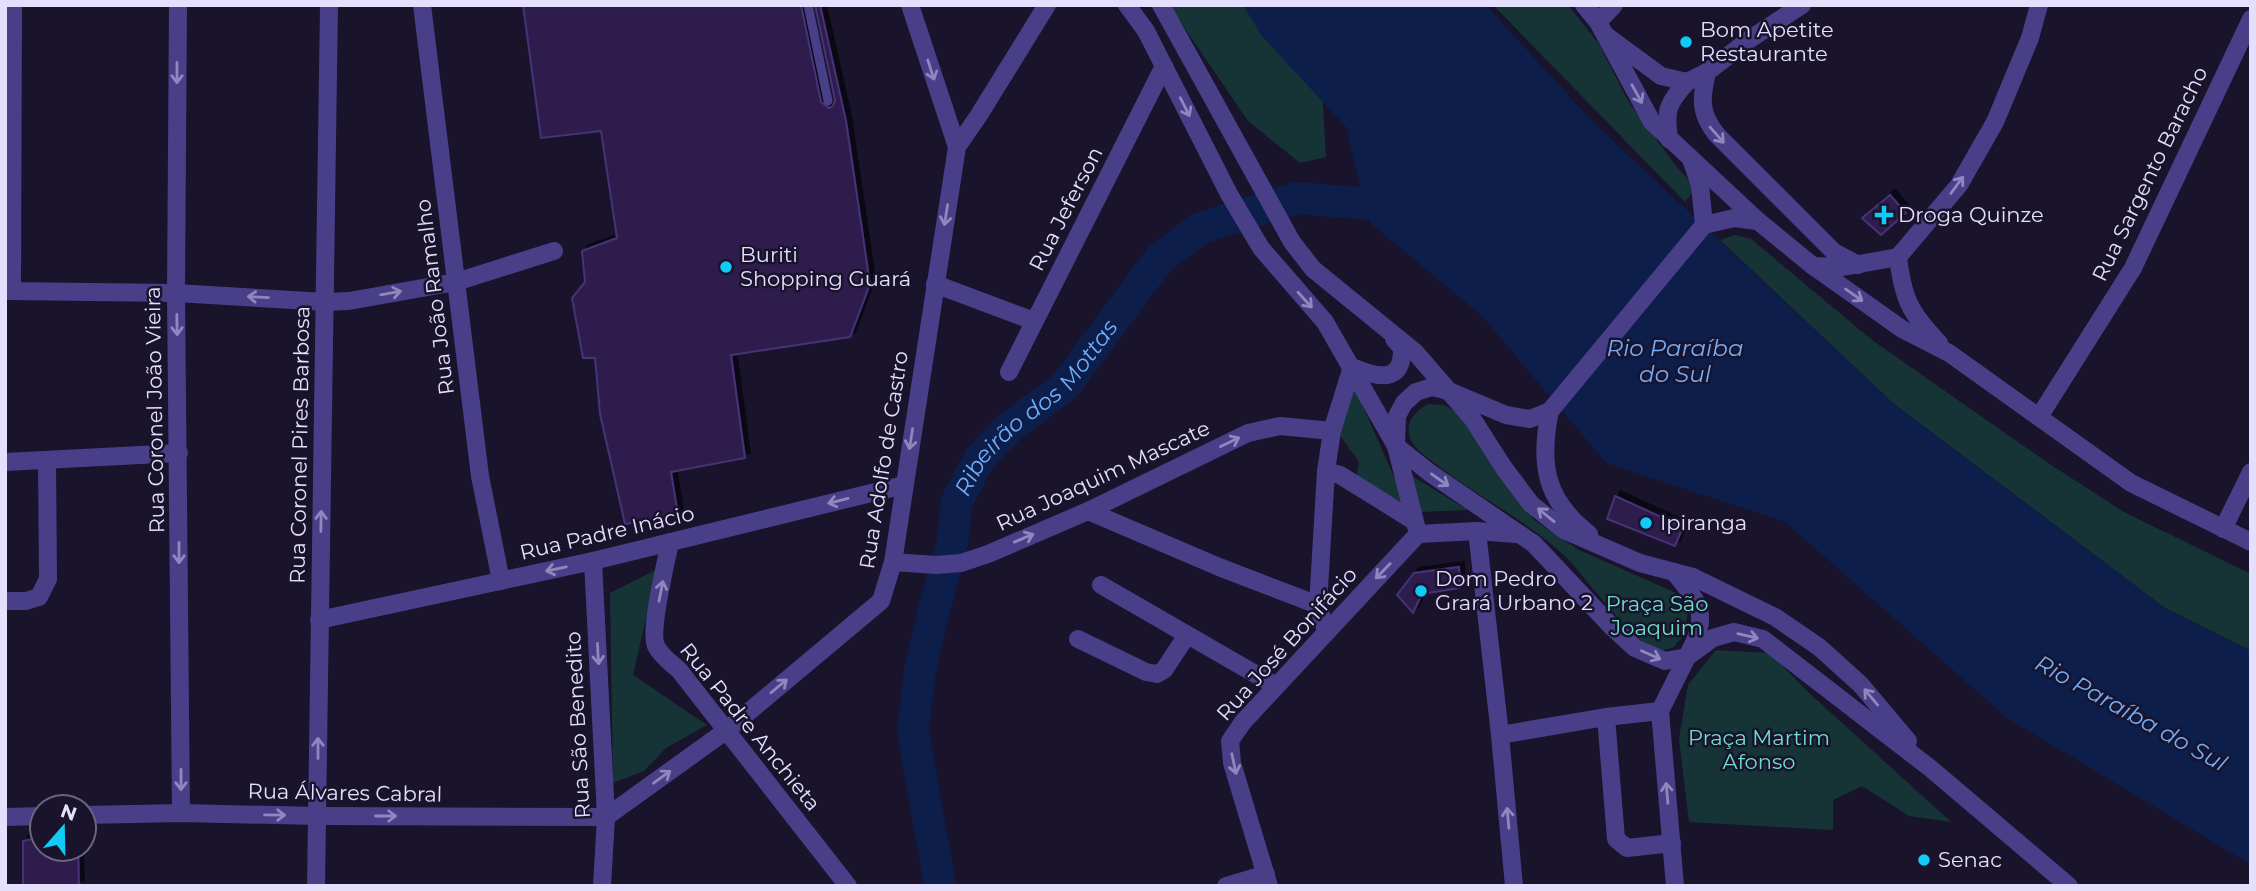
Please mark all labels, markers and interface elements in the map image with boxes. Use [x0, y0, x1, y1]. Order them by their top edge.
place label: Bom Apetite Restaurante [1700, 17, 1834, 66]
marker: Bom Apetite Restaurante [1678, 34, 1694, 50]
one-way arrow [925, 59, 938, 81]
one-way arrow [170, 62, 184, 85]
street label: Rua Sargento Baracho [2087, 62, 2212, 285]
one-way arrow [1631, 83, 1644, 104]
one-way arrow [1179, 96, 1193, 117]
one-way arrow [1709, 125, 1725, 143]
street label: Rua Jeferson [1024, 143, 1108, 275]
one-way arrow [1949, 176, 1964, 195]
street label: Rua João Ramalho [410, 198, 459, 396]
place label: Droga Quinze [1898, 202, 2044, 227]
one-way arrow [939, 203, 952, 226]
marker: Droga Quinze [1876, 207, 1892, 223]
place label: Buriti Shopping Guará [740, 242, 911, 291]
marker: Buriti Shopping Guará [718, 259, 734, 275]
street label: Rua Coronel João Vieira [140, 286, 169, 534]
one-way arrow [379, 286, 402, 299]
one-way arrow [1844, 288, 1863, 302]
one-way arrow [246, 291, 269, 304]
one-way arrow [1297, 291, 1313, 309]
street label: Rua Coronel Pires Barbosa [285, 306, 314, 584]
one-way arrow [170, 314, 183, 337]
water label: Ribeirão dos Mottas [948, 314, 1124, 501]
water label: Rio Paraíba do Sul [1607, 334, 1743, 388]
street label: Rua Adolfo de Castro [854, 349, 913, 571]
street label: Rua Joaquim Mascate [992, 415, 1214, 536]
one-way arrow [904, 428, 917, 450]
one-way arrow [1219, 434, 1240, 448]
one-way arrow [1430, 473, 1449, 487]
one-way arrow [827, 495, 849, 508]
street label: Rua Padre Inácio [517, 500, 697, 565]
one-way arrow [1537, 508, 1555, 523]
one-way arrow [314, 509, 328, 532]
place label: Ipiranga [1660, 510, 1747, 535]
marker: Ipiranga [1638, 515, 1654, 531]
one-way arrow [1013, 531, 1034, 544]
one-way arrow [172, 541, 186, 564]
street label: Rua José Bonifácio [1211, 562, 1362, 726]
one-way arrow [1375, 562, 1392, 579]
one-way arrow [545, 563, 568, 577]
place label: Dom Pedro Grará Urbano 2 [1435, 566, 1593, 615]
one-way arrow [655, 580, 668, 603]
marker: Dom Pedro Grará Urbano 2 [1413, 583, 1429, 599]
park label: Praça São Joaquim [1606, 591, 1708, 640]
one-way arrow [1736, 630, 1759, 643]
street label: Rua São Benedito [560, 631, 595, 819]
street label: Rua Padre Anchieta [675, 638, 826, 816]
one-way arrow [591, 642, 604, 665]
one-way arrow [1640, 649, 1661, 662]
water label: Rio Paraíba do Sul [2030, 649, 2232, 778]
one-way arrow [770, 679, 788, 694]
one-way arrow [1863, 688, 1879, 706]
park label: Praça Martim Afonso [1688, 725, 1830, 774]
one-way arrow [311, 737, 325, 760]
one-way arrow [1228, 752, 1241, 774]
one-way arrow [174, 769, 188, 792]
one-way arrow [652, 770, 671, 784]
street label: Rua Álvares Cabral [247, 778, 443, 807]
one-way arrow [1660, 782, 1673, 805]
north arrow [28, 793, 98, 863]
text: N [57, 799, 80, 826]
one-way arrow [1501, 807, 1514, 830]
one-way arrow [263, 809, 286, 822]
one-way arrow [375, 809, 398, 823]
place label: Senac [1938, 847, 2002, 872]
marker: Senac [1916, 852, 1932, 868]

